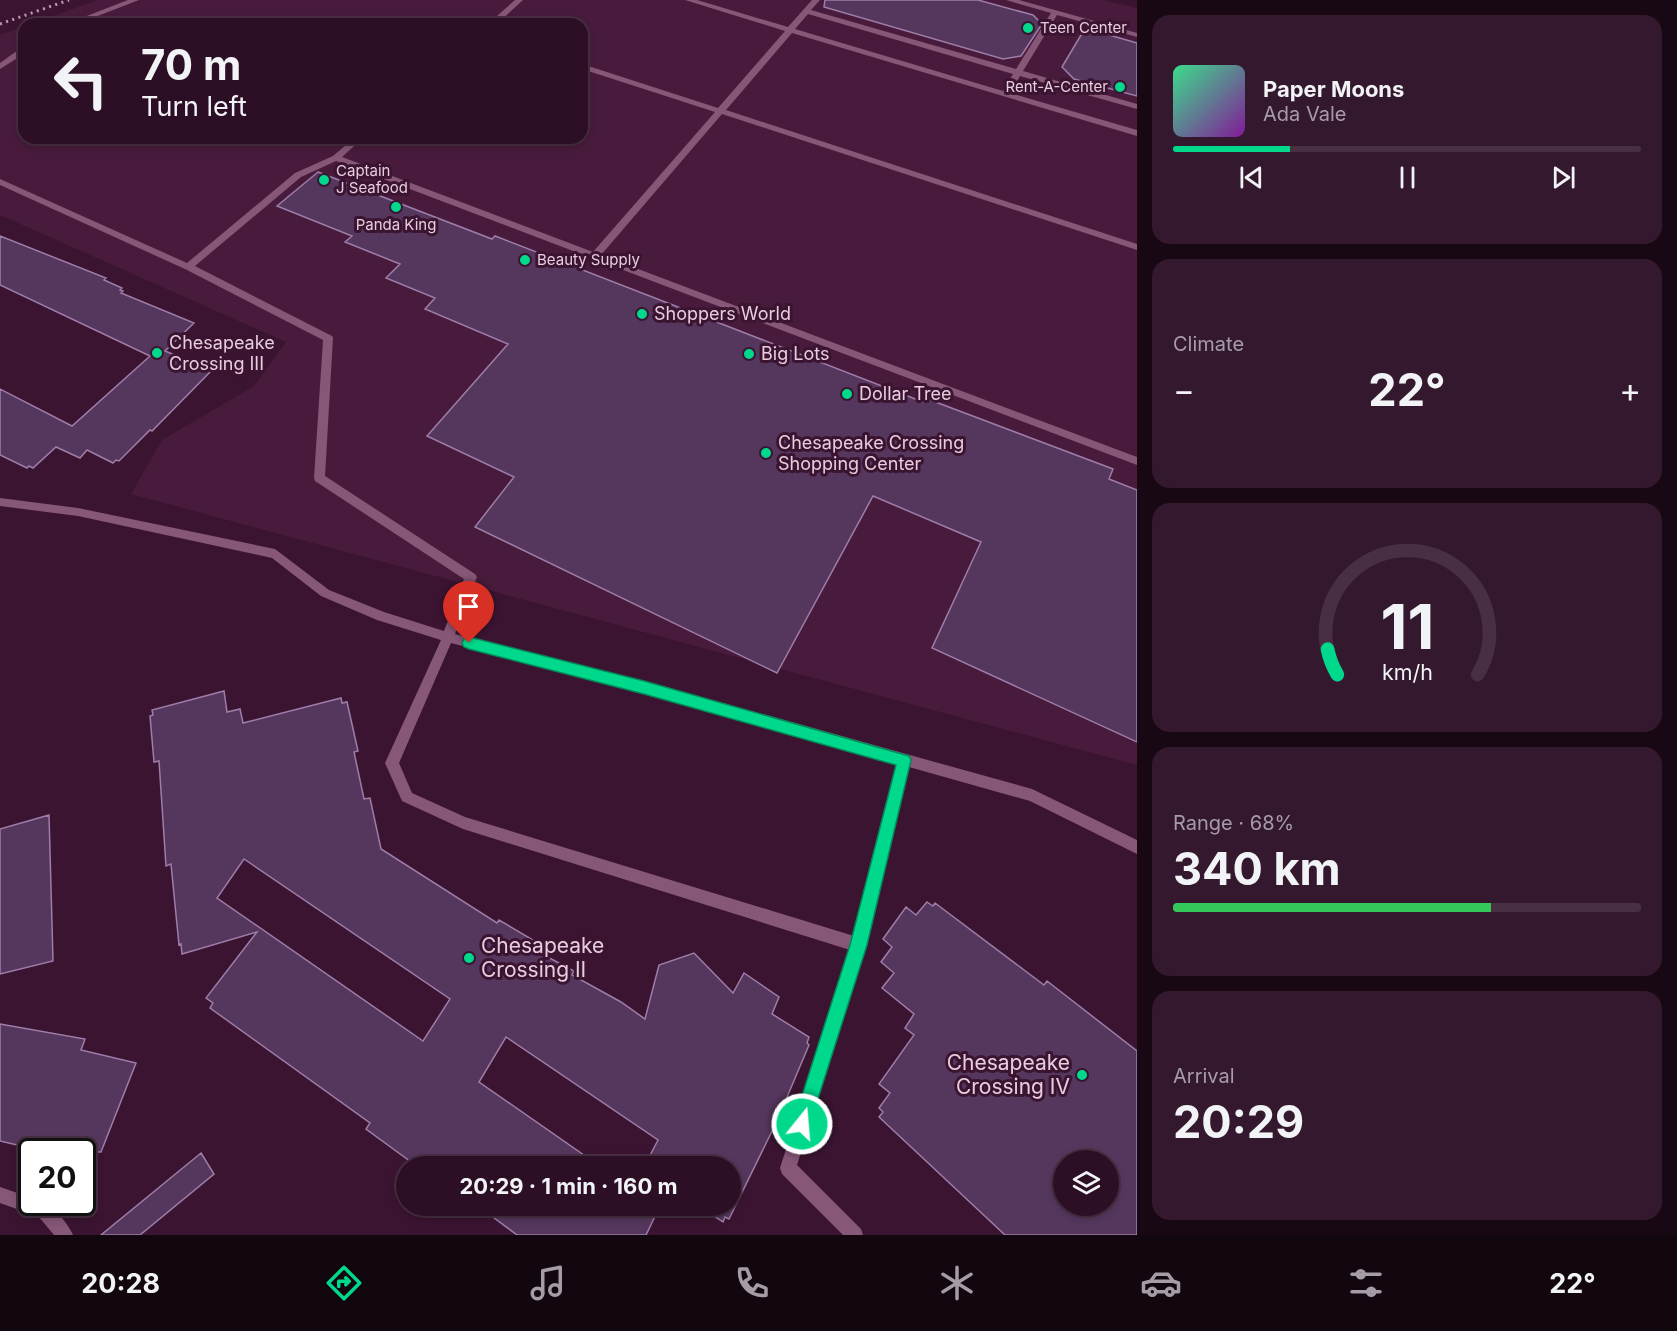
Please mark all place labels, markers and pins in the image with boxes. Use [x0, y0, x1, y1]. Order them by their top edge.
place label: Teen Center [1040, 18, 1127, 37]
marker: Teen Center [1021, 21, 1035, 35]
place label: Rent-A-Center [1005, 77, 1108, 96]
marker: Rent-A-Center [1113, 80, 1127, 94]
place label: Captain J Seafood [336, 161, 408, 197]
marker: Captain J Seafood [317, 173, 331, 187]
marker: Panda King [389, 200, 403, 214]
place label: Panda King [356, 215, 436, 234]
place label: Beauty Supply [537, 250, 640, 269]
marker: Beauty Supply [518, 253, 532, 267]
place label: Shoppers World [654, 303, 791, 324]
marker: Shoppers World [635, 307, 649, 321]
place label: Chesapeake Crossing III [169, 332, 275, 374]
place label: Big Lots [761, 343, 829, 364]
marker: Chesapeake Crossing III [150, 346, 164, 360]
marker: Big Lots [742, 347, 756, 361]
place label: Dollar Tree [859, 383, 952, 404]
marker: Dollar Tree [840, 387, 854, 401]
place label: Chesapeake Crossing Shopping Center [778, 432, 964, 474]
marker: Chesapeake Crossing Shopping Center [759, 446, 773, 460]
pin [443, 581, 494, 643]
place label: Chesapeake Crossing II [481, 933, 604, 982]
marker: Chesapeake Crossing II [462, 951, 476, 965]
place label: Chesapeake Crossing IV [947, 1050, 1070, 1099]
marker: Chesapeake Crossing IV [1075, 1068, 1089, 1082]

